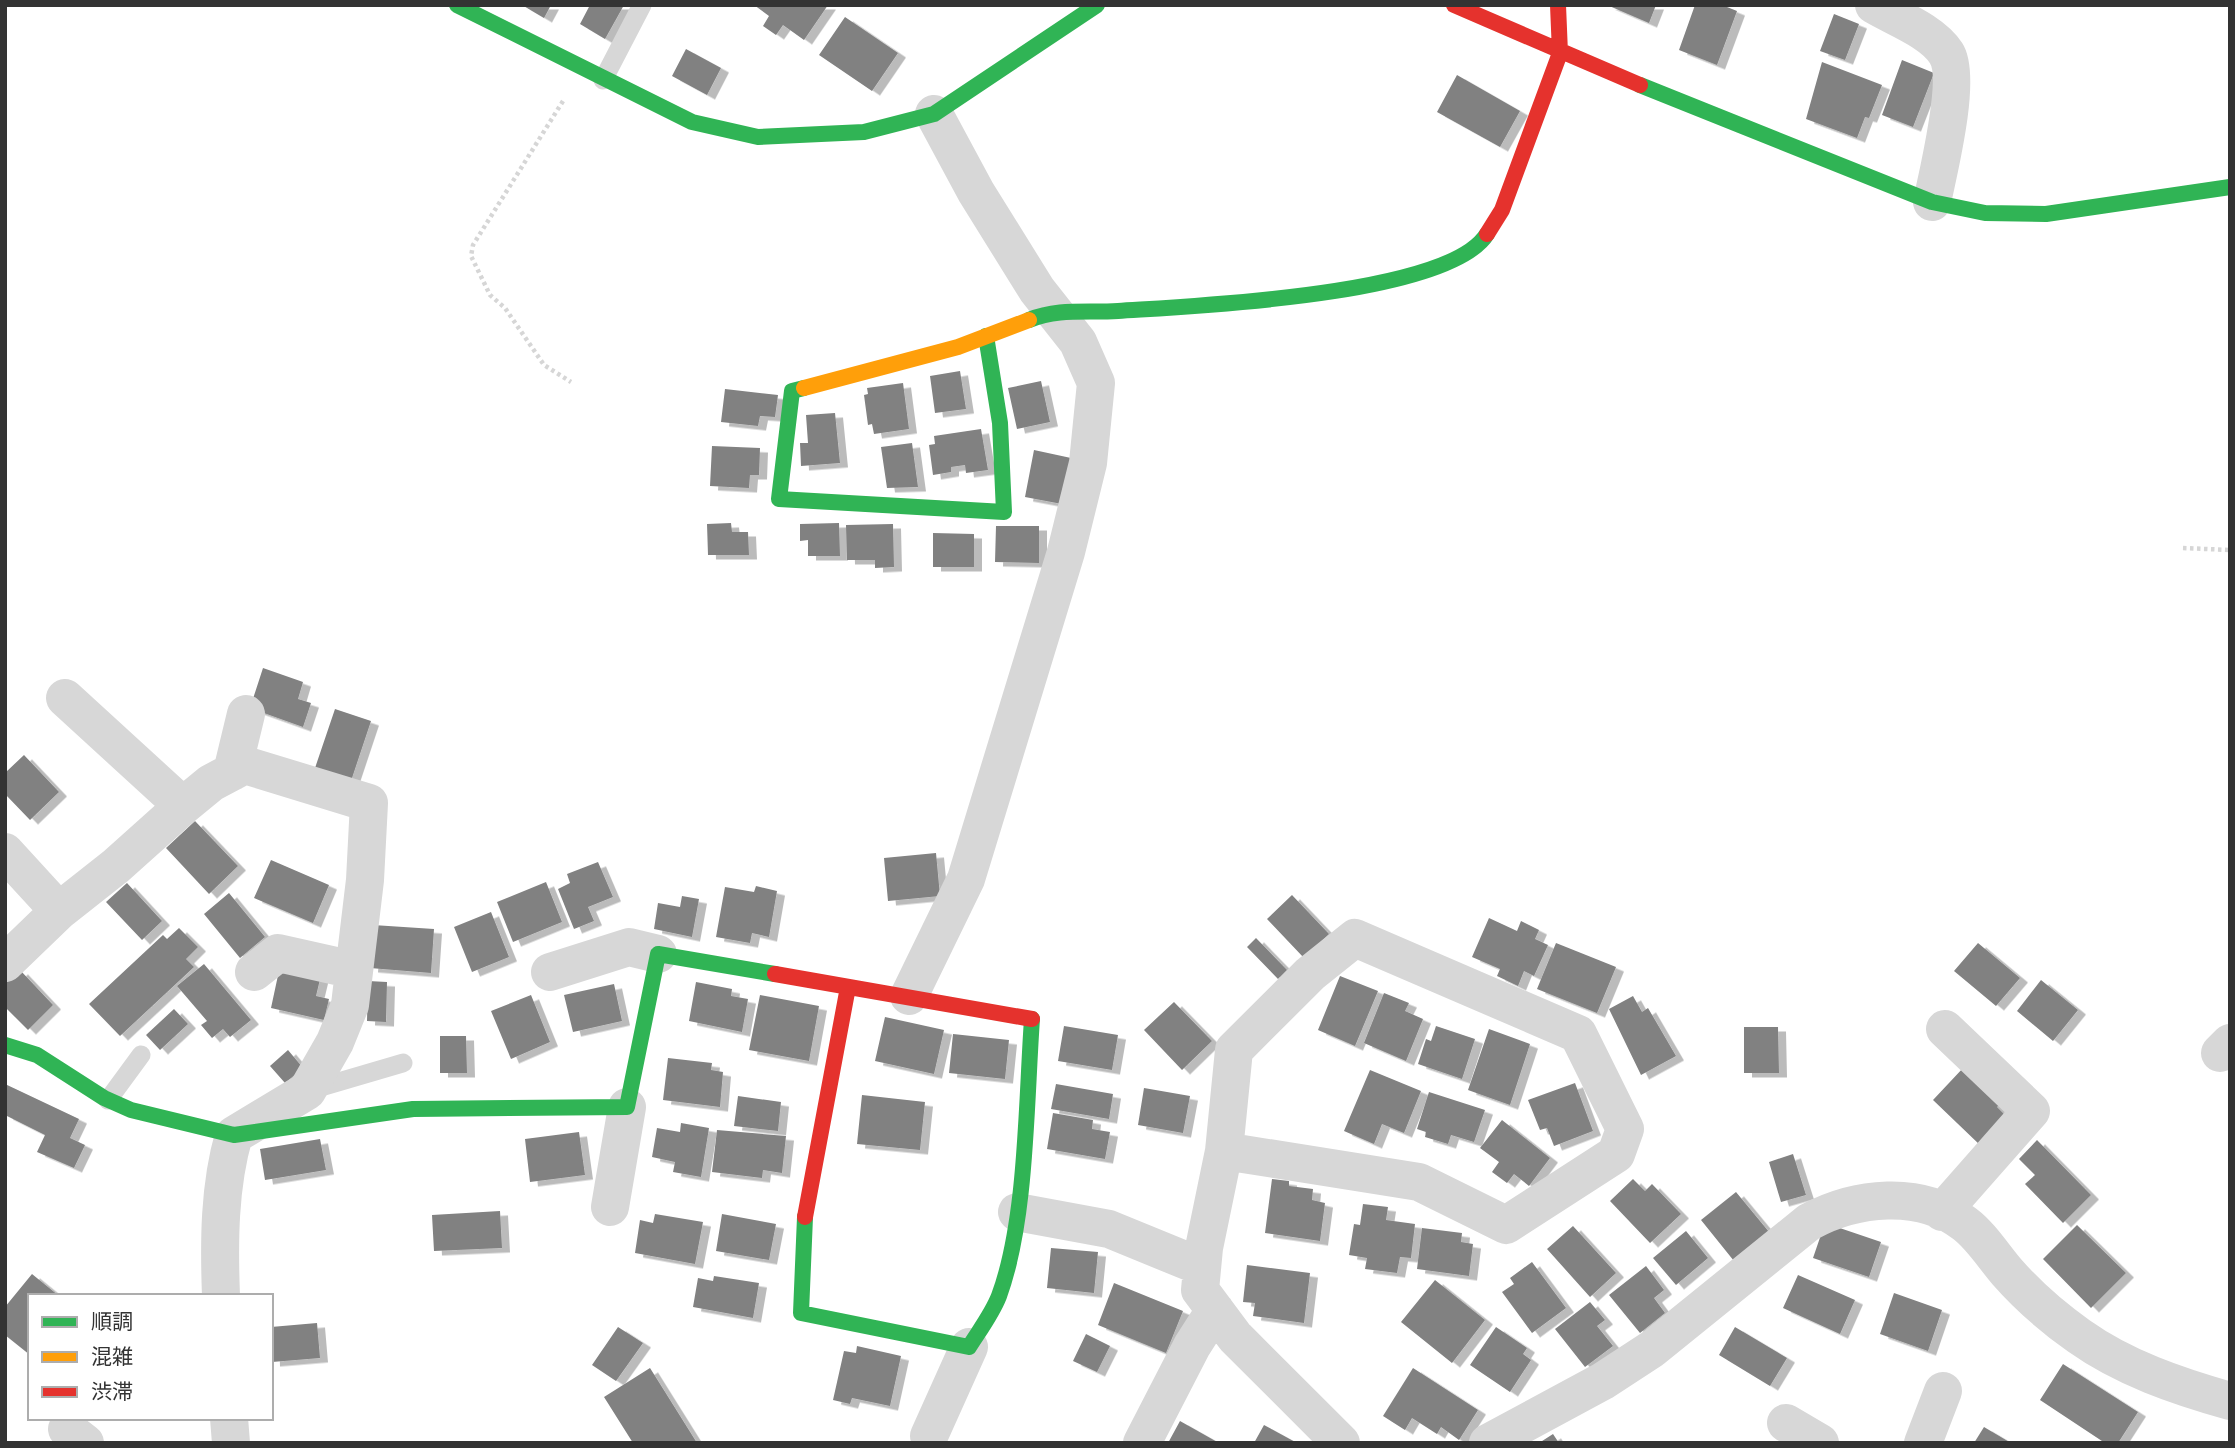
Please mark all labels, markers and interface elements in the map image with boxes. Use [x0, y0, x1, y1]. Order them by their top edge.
legend [28, 1294, 273, 1420]
text: 順調 [91, 1308, 133, 1335]
text: 混雑 [91, 1343, 133, 1370]
text: 渋滞 [91, 1378, 133, 1405]

